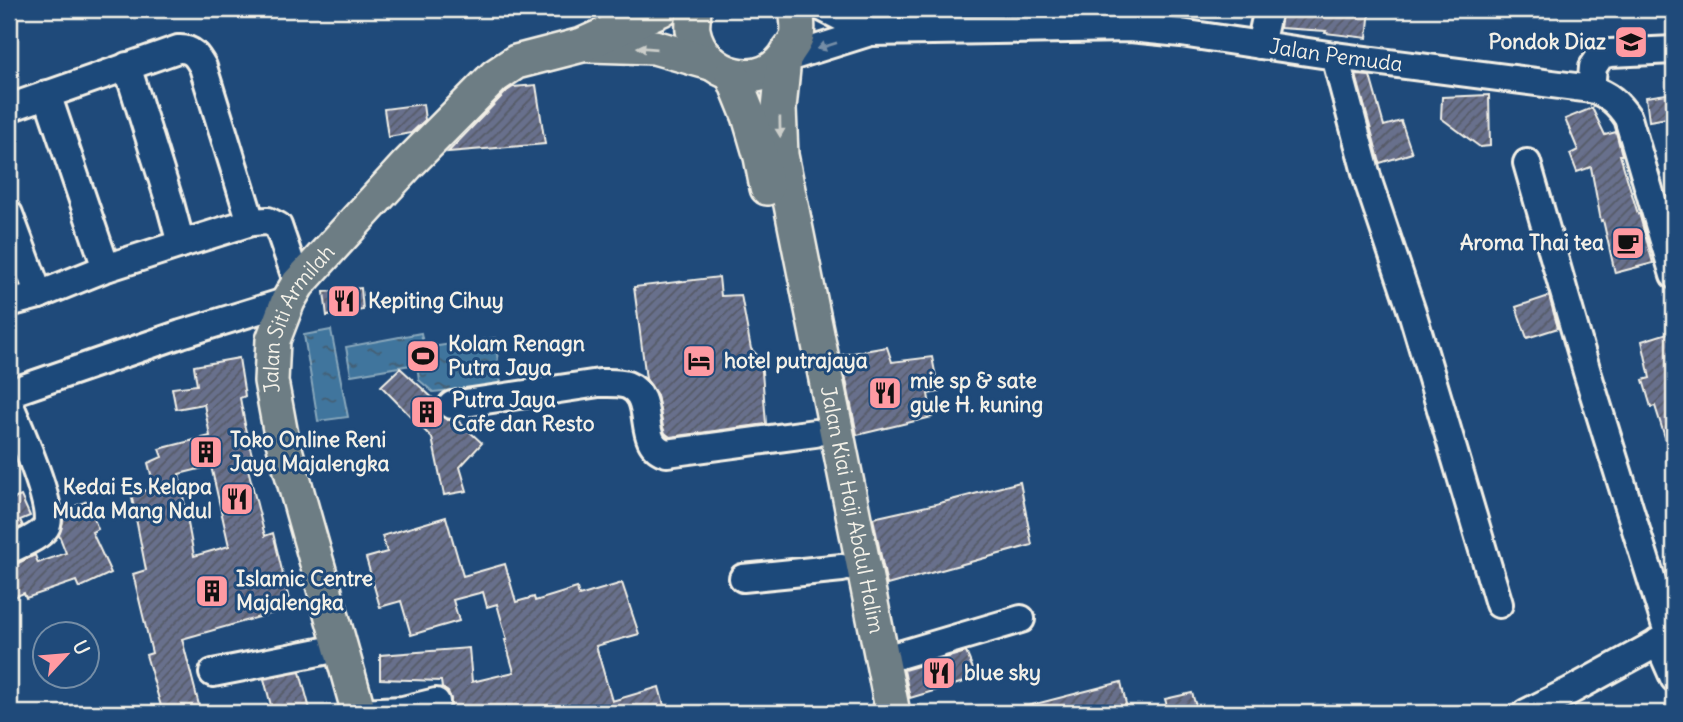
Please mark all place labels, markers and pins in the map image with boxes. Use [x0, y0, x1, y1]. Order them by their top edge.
school or university icon: Pondok Diaz [1612, 23, 1650, 61]
place label: Pondok Diaz [1488, 28, 1606, 55]
cafe icon: Aroma Thai tea [1609, 224, 1647, 262]
place label: Aroma Thai tea [1460, 229, 1604, 256]
restaurant icon: Kepiting Cihuy [325, 282, 363, 320]
place label: Kepiting Cihuy [368, 287, 504, 314]
place label: Kolam Renagn Putra Jaya [448, 330, 585, 381]
sports icon: Kolam Renagn Putra Jaya [404, 337, 442, 375]
hotel icon: hotel putrajaya [680, 342, 718, 380]
place label: hotel putrajaya [724, 347, 868, 374]
place label: mie sp & sate gule H. kuning [910, 367, 1043, 418]
restaurant icon: mie sp & sate gule H. kuning [866, 374, 904, 412]
place label: Putra Jaya Cafe dan Resto [452, 386, 595, 437]
building icon: Putra Jaya Cafe dan Resto [408, 393, 446, 431]
place label: Toko Online Reni Jaya Majalengka [230, 426, 389, 477]
building icon: Toko Online Reni Jaya Majalengka [187, 433, 225, 471]
place label: Kedai Es Kelapa Muda Mang Ndul [52, 473, 212, 524]
restaurant icon: Kedai Es Kelapa Muda Mang Ndul [218, 480, 256, 518]
place label: Islamic Centre Majalengka [236, 565, 373, 616]
building icon: Islamic Centre Majalengka [193, 572, 231, 610]
restaurant icon: blue sky [920, 654, 958, 692]
place label: blue sky [964, 659, 1041, 686]

